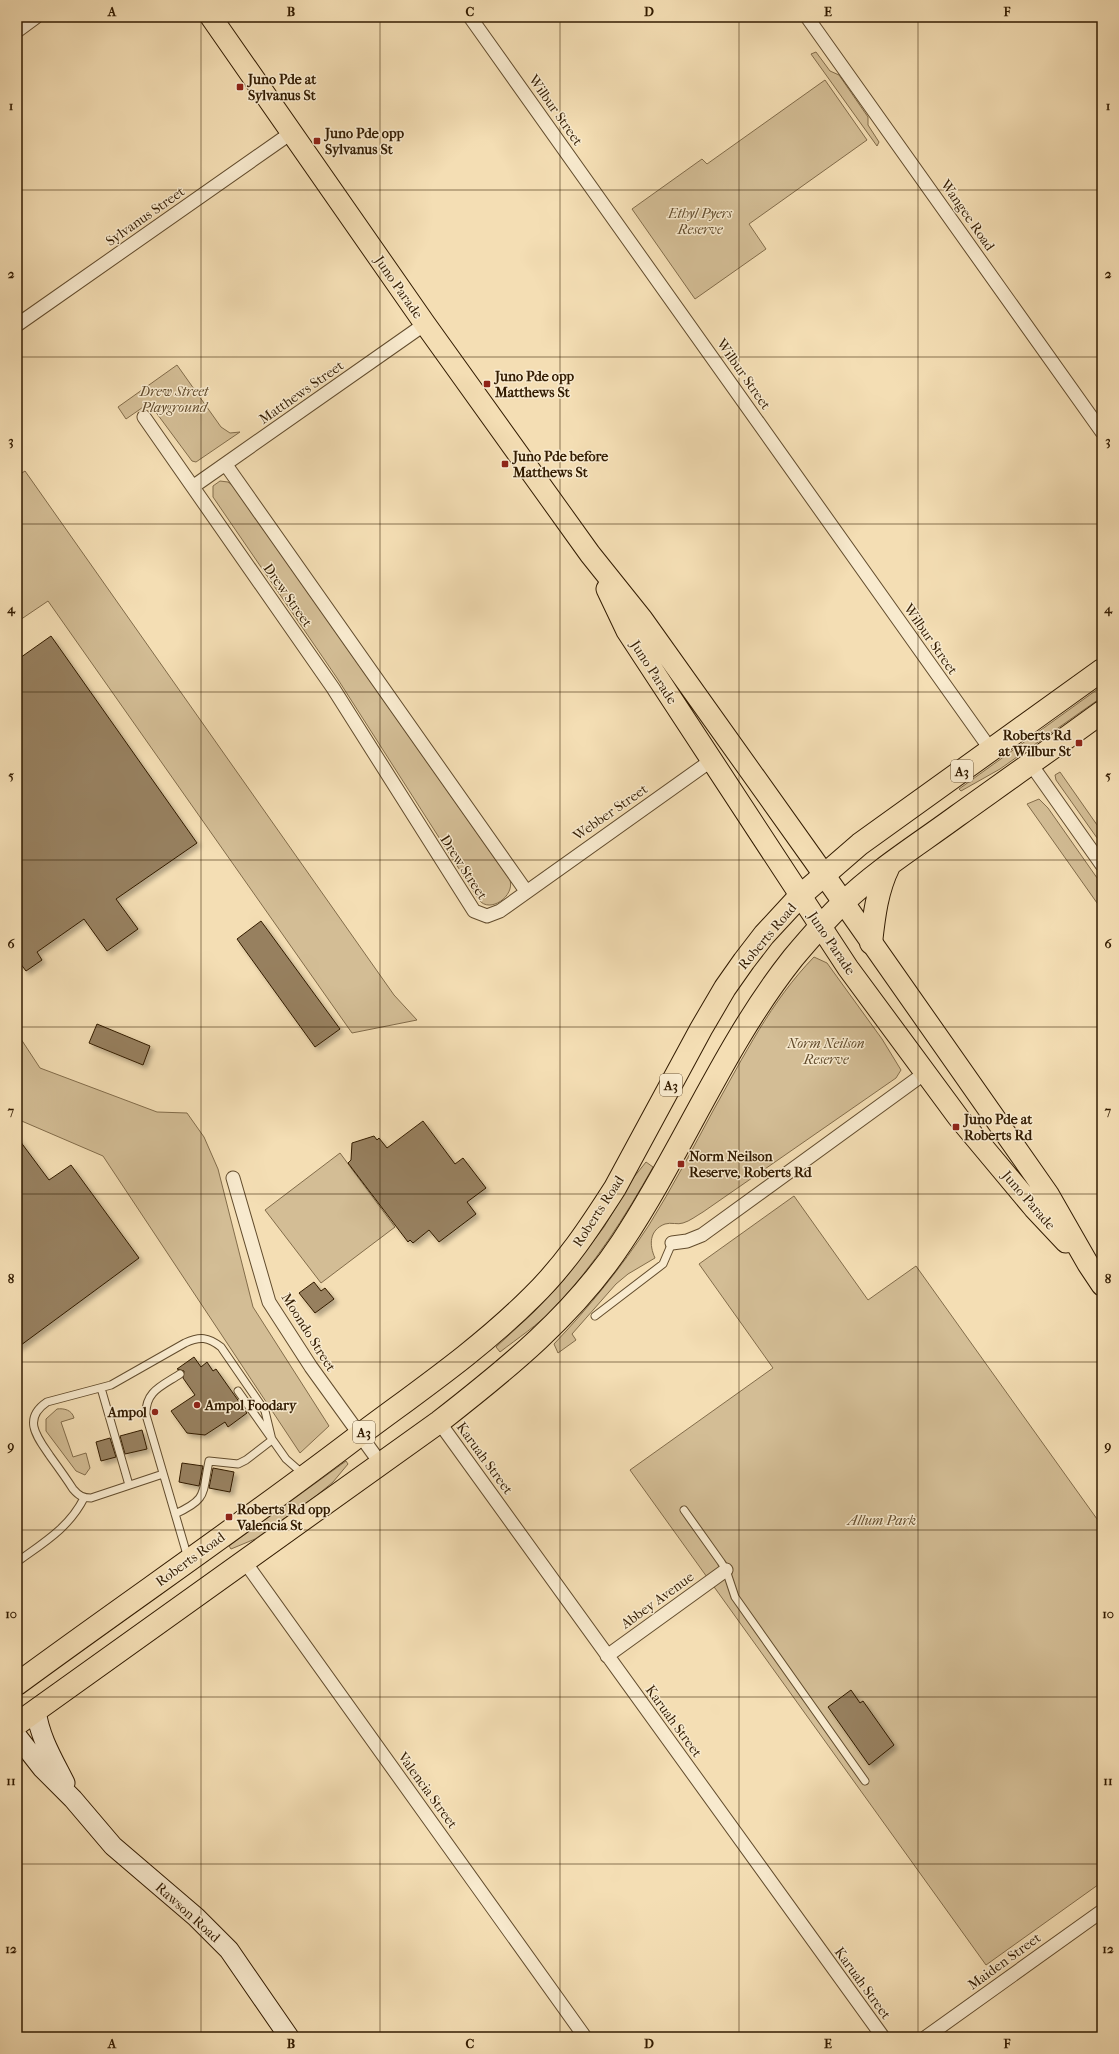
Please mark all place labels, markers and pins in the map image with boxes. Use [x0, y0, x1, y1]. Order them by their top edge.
place label: Juno Pde at Sylvanus St [246, 71, 317, 104]
marker: Juno Pde at Sylvanus St [235, 82, 245, 92]
place label: Juno Pde opp Sylvanus St [323, 125, 404, 158]
marker: Juno Pde opp Sylvanus St [312, 136, 322, 146]
place label: Juno Pde opp Matthews St [493, 368, 574, 401]
marker: Juno Pde opp Matthews St [482, 379, 492, 389]
place label: Juno Pde before Matthews St [511, 448, 608, 481]
marker: Juno Pde before Matthews St [500, 459, 510, 469]
place label: Roberts Rd at Wilbur St [999, 727, 1072, 760]
marker: Roberts Rd at Wilbur St [1074, 738, 1084, 748]
place label: Juno Pde at Roberts Rd [962, 1111, 1034, 1144]
marker: Juno Pde at Roberts Rd [951, 1122, 961, 1132]
place label: Norm Neilson Reserve, Roberts Rd [689, 1148, 813, 1181]
marker: Norm Neilson Reserve, Roberts Rd [676, 1159, 686, 1169]
place label: Ampol Foodary [204, 1397, 298, 1414]
marker: Ampol Foodary [192, 1400, 202, 1410]
place label: Ampol [107, 1404, 147, 1421]
marker: Ampol [150, 1407, 160, 1417]
place label: Roberts Rd opp Valencia St [236, 1501, 331, 1534]
marker: Roberts Rd opp Valencia St [224, 1512, 234, 1522]

